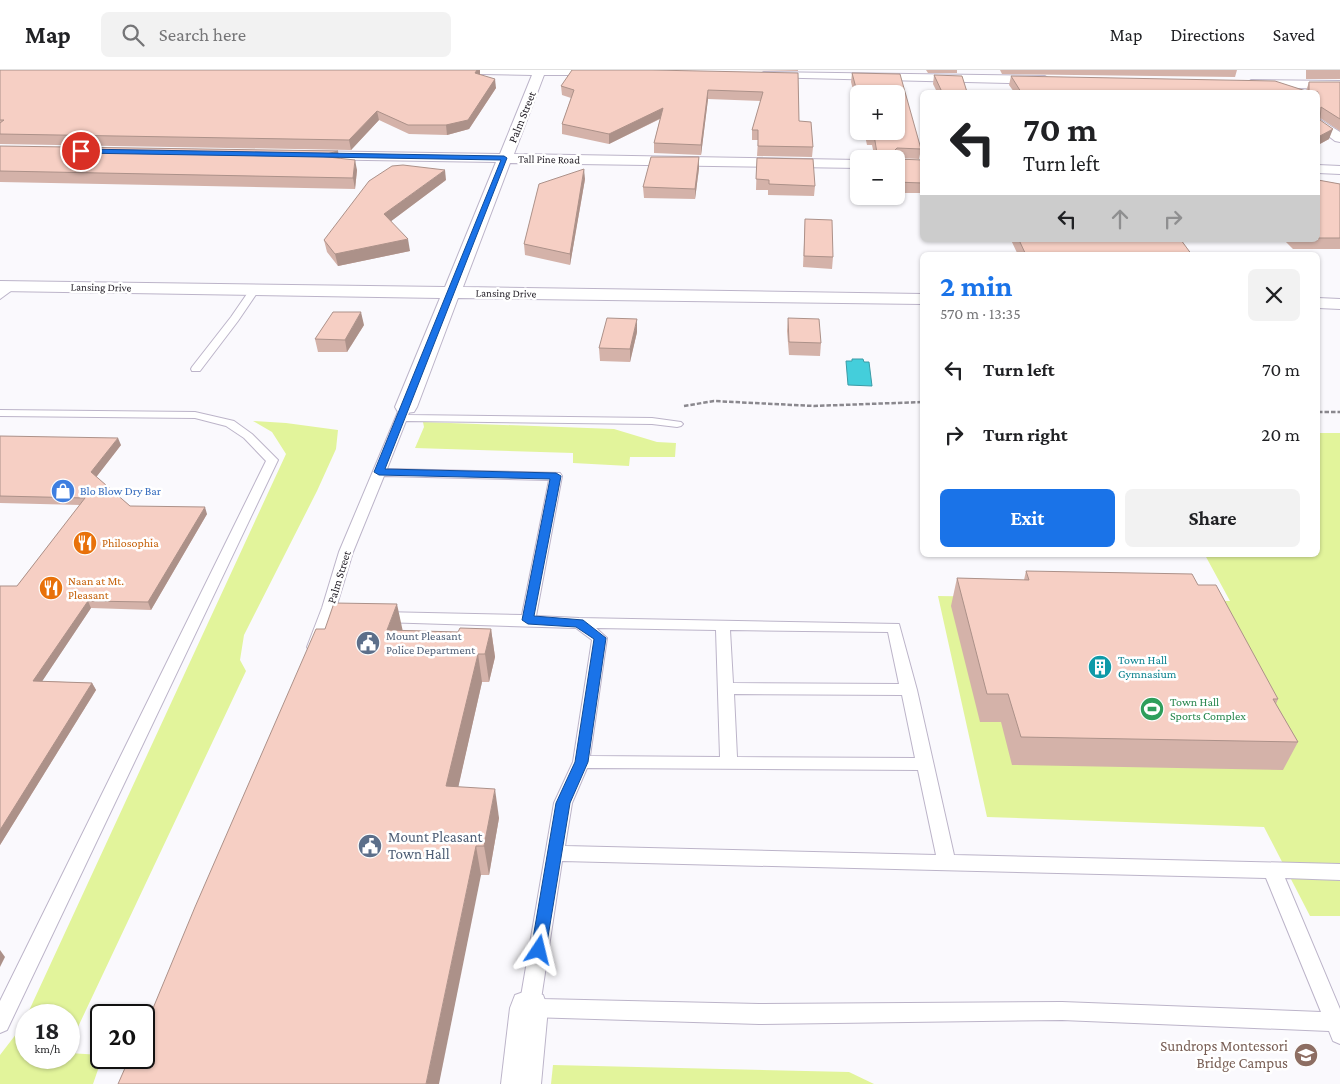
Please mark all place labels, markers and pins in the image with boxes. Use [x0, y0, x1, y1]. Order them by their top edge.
pin [60, 130, 102, 172]
shop icon: Blo Blow Dry Bar [50, 478, 76, 504]
place label: Blo Blow Dry Bar [80, 484, 162, 498]
restaurant icon: Philosophia [72, 530, 98, 556]
place label: Philosophia [102, 536, 159, 550]
place label: Naan at Mt. Pleasant [68, 574, 124, 602]
restaurant icon: Naan at Mt. Pleasant [38, 575, 64, 601]
place label: Mount Pleasant Police Department [386, 629, 476, 657]
public building icon: Mount Pleasant Police Department [355, 630, 381, 656]
place label: Town Hall Gymnasium [1118, 653, 1177, 681]
building icon: Town Hall Gymnasium [1087, 654, 1113, 680]
place label: Town Hall Sports Complex [1170, 695, 1246, 723]
sports icon: Town Hall Sports Complex [1139, 696, 1165, 722]
place label: Mount Pleasant Town Hall [388, 829, 484, 862]
public building icon: Mount Pleasant Town Hall [357, 833, 383, 859]
place label: Sundrops Montessori Bridge Campus [1160, 1038, 1288, 1072]
school or university icon: Sundrops Montessori Bridge Campus [1293, 1042, 1319, 1068]

